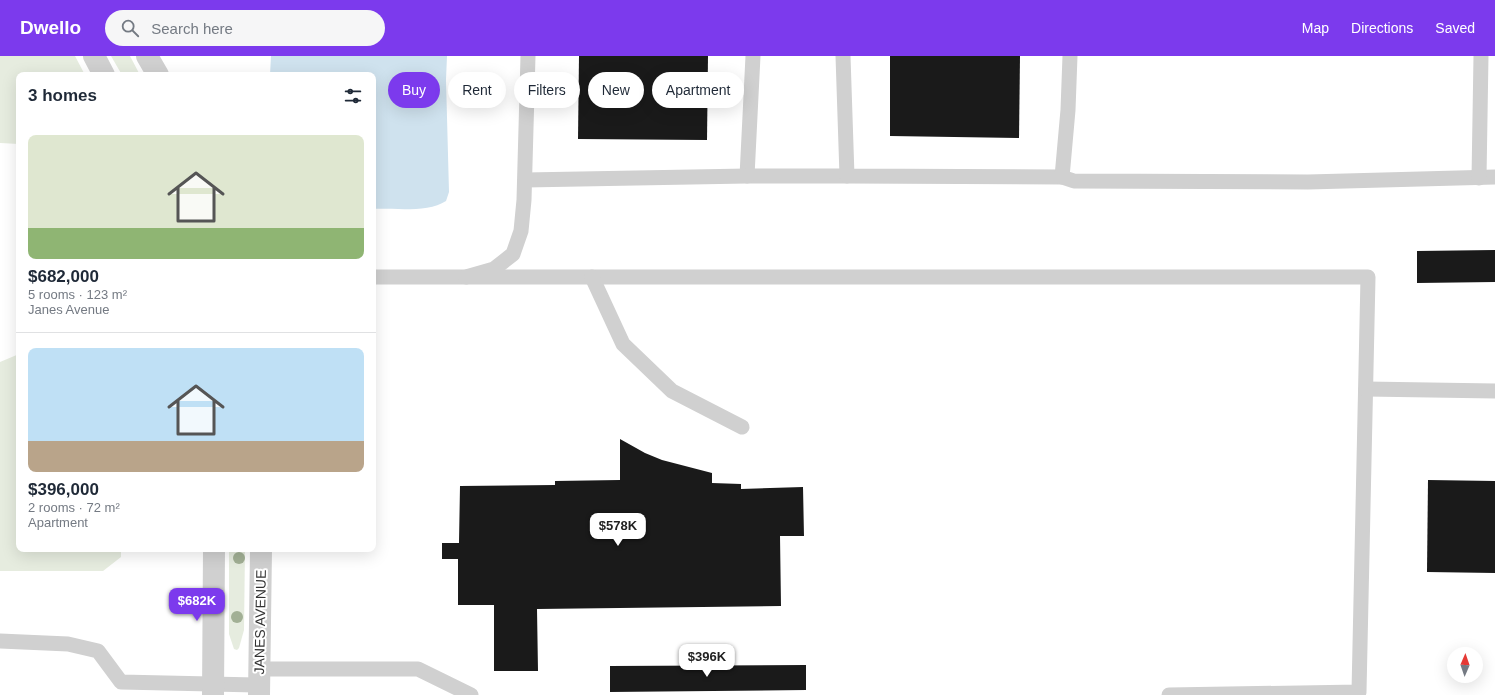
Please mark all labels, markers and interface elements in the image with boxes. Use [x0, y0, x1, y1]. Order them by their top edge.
search box [105, 10, 385, 46]
text: Dwello [20, 17, 81, 38]
icon: search [119, 17, 141, 39]
text: Search here [151, 20, 233, 37]
text: Map [1302, 20, 1329, 36]
text: Directions [1351, 20, 1413, 36]
text: Saved [1435, 20, 1475, 36]
chip: Buy [388, 72, 440, 108]
chip: Rent [448, 72, 506, 108]
chip: Filters [514, 72, 580, 108]
chip: New [588, 72, 644, 108]
chip: Apartment [652, 72, 744, 108]
icon: filters [342, 85, 364, 107]
text: 3 homes [28, 86, 97, 105]
icon: home [160, 161, 232, 233]
text: $682,000 [28, 267, 99, 286]
text: 5 rooms · 123 m² [28, 287, 127, 302]
text: Janes Avenue [28, 302, 109, 317]
icon: home [160, 374, 232, 446]
text: $396,000 [28, 480, 99, 499]
text: 2 rooms · 72 m² [28, 500, 120, 515]
pin: $578K [590, 513, 646, 547]
text: Apartment [28, 515, 88, 530]
text: $578K [599, 518, 637, 533]
street label: JANES AVENUE [251, 569, 269, 675]
pin: $682K [169, 588, 225, 622]
text: $682K [178, 593, 216, 608]
pin: $396K [679, 644, 735, 678]
north arrow [1447, 647, 1483, 683]
map controls [1447, 647, 1483, 683]
text: $396K [688, 649, 726, 664]

